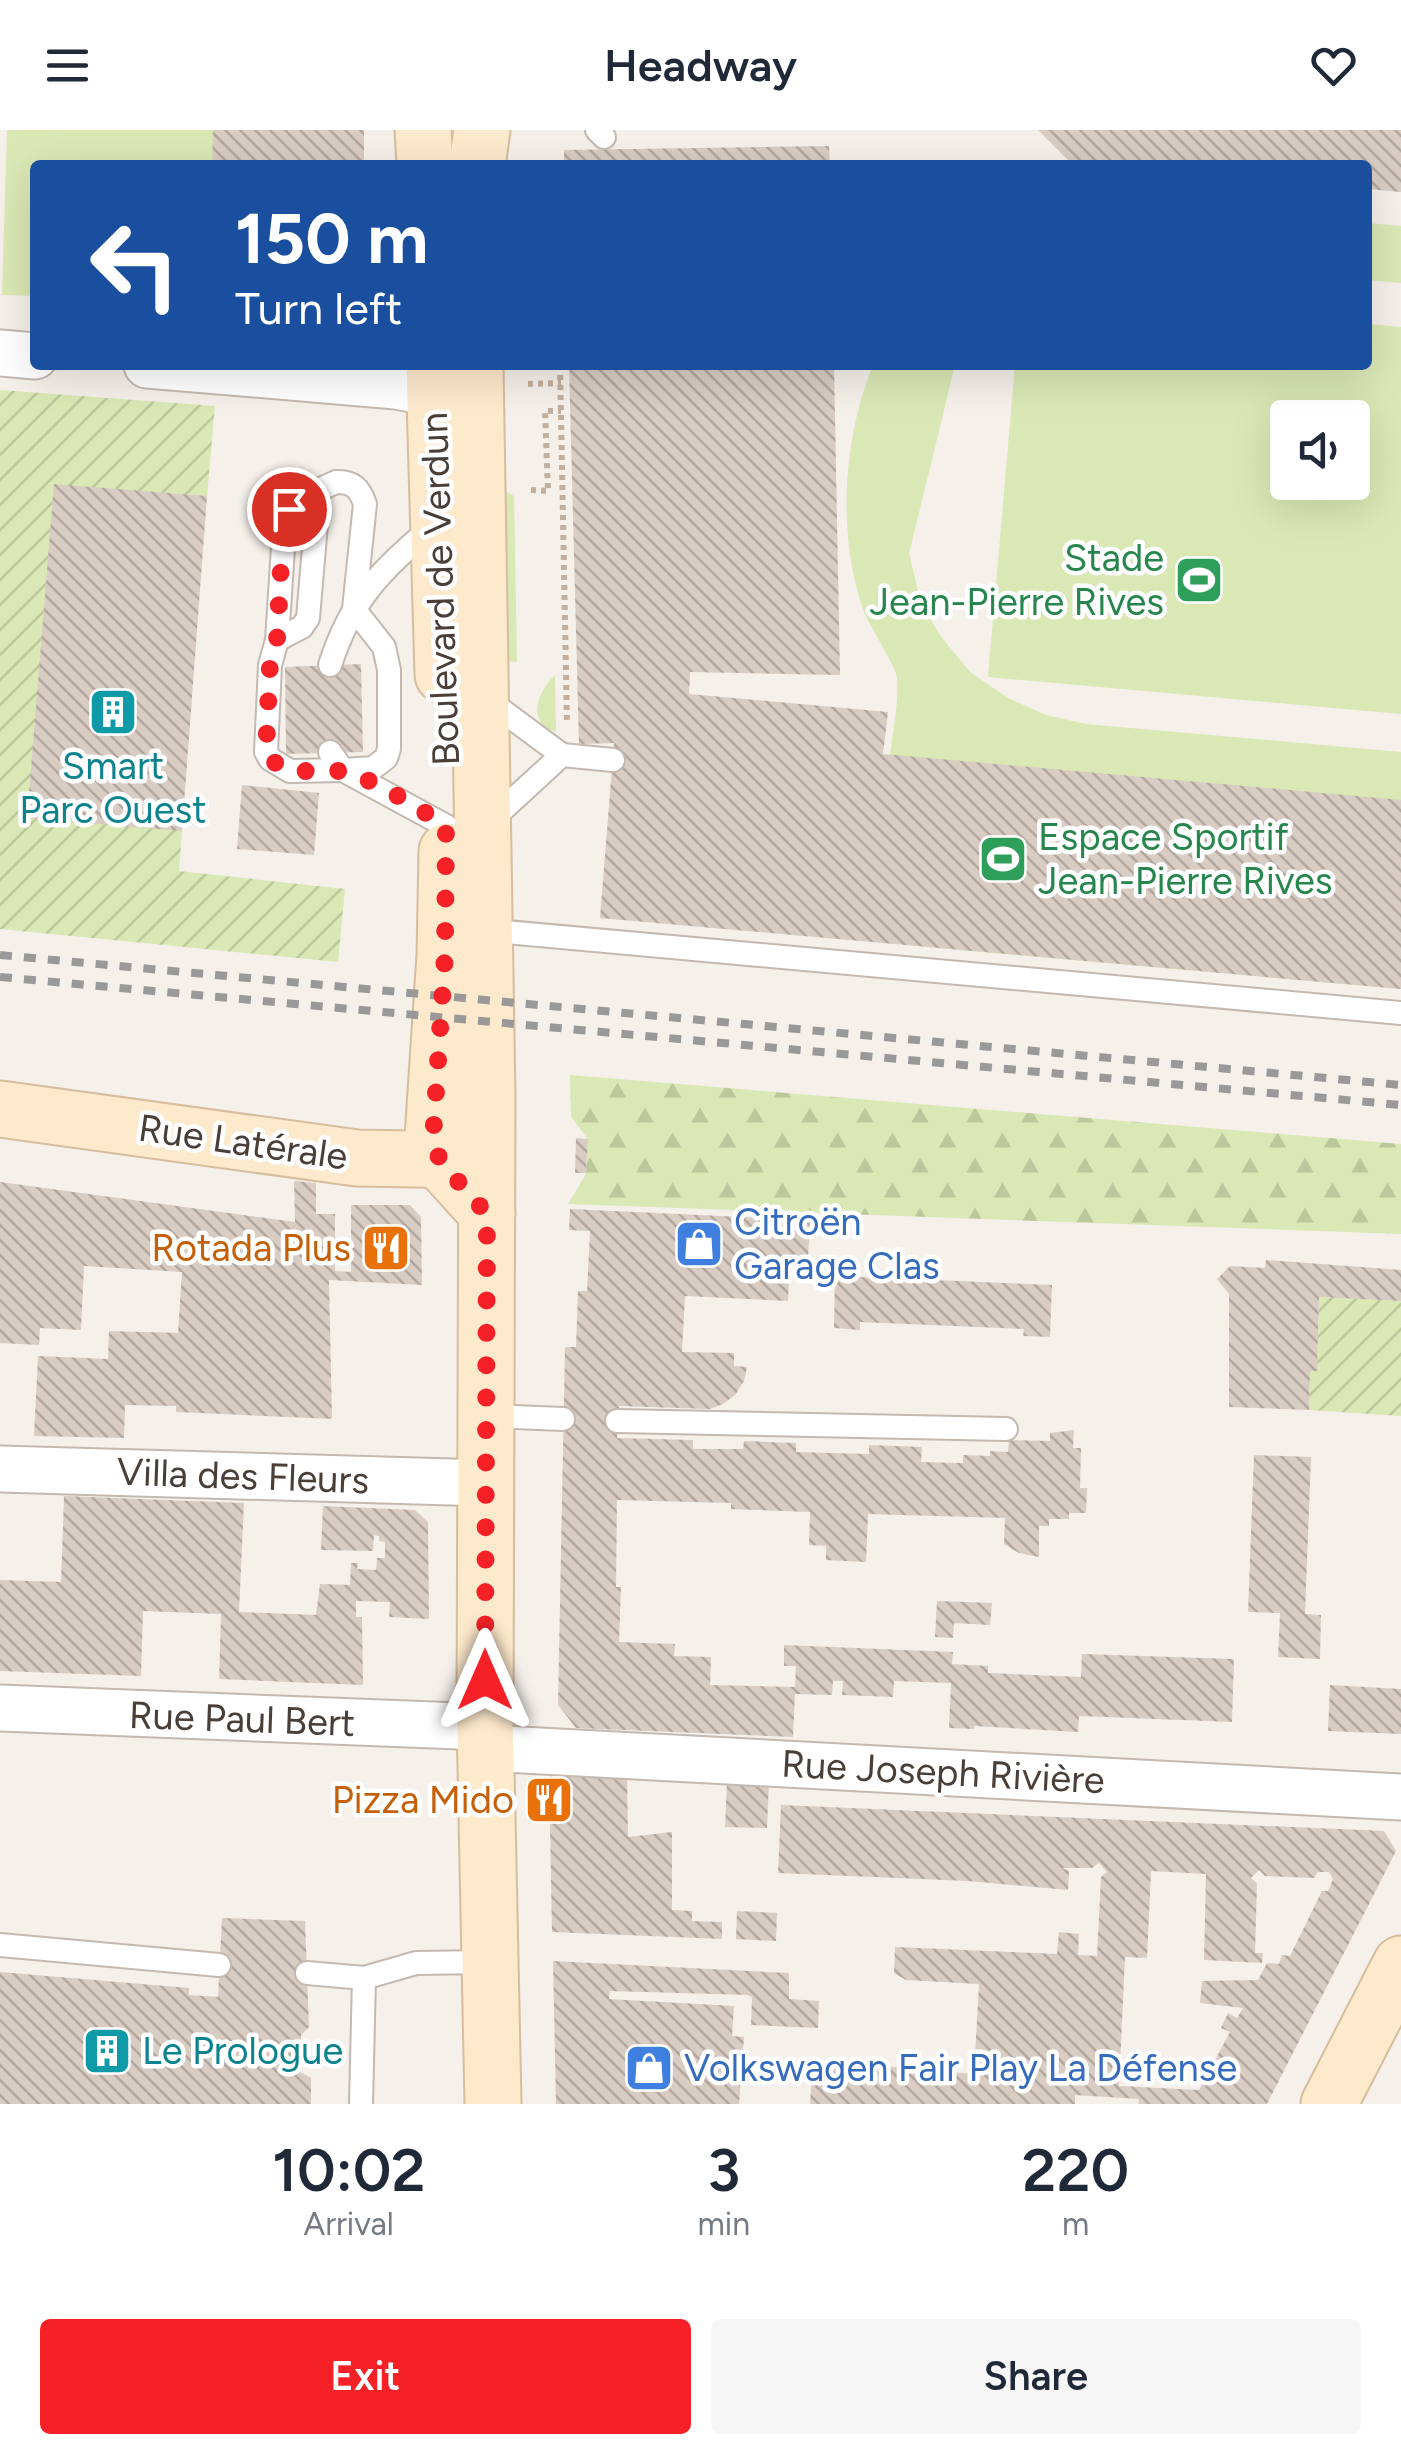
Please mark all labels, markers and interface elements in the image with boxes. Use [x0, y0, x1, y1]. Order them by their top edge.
icon: menu [40, 38, 95, 93]
text: Headway [604, 38, 797, 92]
icon: heart [1306, 38, 1361, 93]
text: 150 m [235, 196, 428, 281]
icon: left [70, 200, 200, 330]
text: Turn left [235, 281, 402, 335]
map controls [1270, 400, 1370, 500]
button: sound [1270, 400, 1370, 500]
street label: Boulevard de Verdun [411, 411, 469, 767]
pin [247, 467, 332, 552]
icon: arrive [262, 482, 317, 537]
place label: Stade Jean-Pierre Rives [869, 535, 1164, 625]
sports icon: Stade Jean-Pierre Rives [1173, 554, 1225, 606]
building icon: Smart Parc Ouest [87, 686, 139, 738]
place label: Smart Parc Ouest [19, 743, 207, 833]
place label: Espace Sportif Jean-Pierre Rives [1038, 814, 1333, 904]
sports icon: Espace Sportif Jean-Pierre Rives [977, 833, 1029, 885]
street label: Rue Latérale [135, 1105, 351, 1179]
place label: Citroën Garage Clas [734, 1199, 940, 1289]
shop icon: Citroën Garage Clas [673, 1218, 725, 1270]
restaurant icon: Rotada Plus [360, 1222, 412, 1274]
place label: Rotada Plus [151, 1225, 351, 1271]
street label: Villa des Fleurs [116, 1449, 370, 1503]
position arrow [433, 1628, 537, 1732]
street label: Rue Paul Bert [128, 1692, 356, 1746]
street label: Rue Joseph Rivière [780, 1741, 1106, 1803]
restaurant icon: Pizza Mido [523, 1774, 575, 1826]
place label: Pizza Mido [332, 1777, 514, 1823]
building icon: Le Prologue [81, 2025, 133, 2077]
place label: Le Prologue [142, 2028, 343, 2074]
shop icon: Volkswagen Fair Play La Défense [623, 2042, 675, 2094]
place label: Volkswagen Fair Play La Défense [684, 2045, 1237, 2091]
text: 10:02 [272, 2134, 426, 2206]
text: 3 [707, 2134, 740, 2206]
text: 220 [1022, 2134, 1129, 2206]
text: Arrival [304, 2205, 394, 2243]
text: min [697, 2205, 750, 2243]
text: m [1062, 2205, 1089, 2243]
button: Exit [40, 2319, 691, 2434]
button: Share [711, 2319, 1361, 2434]

